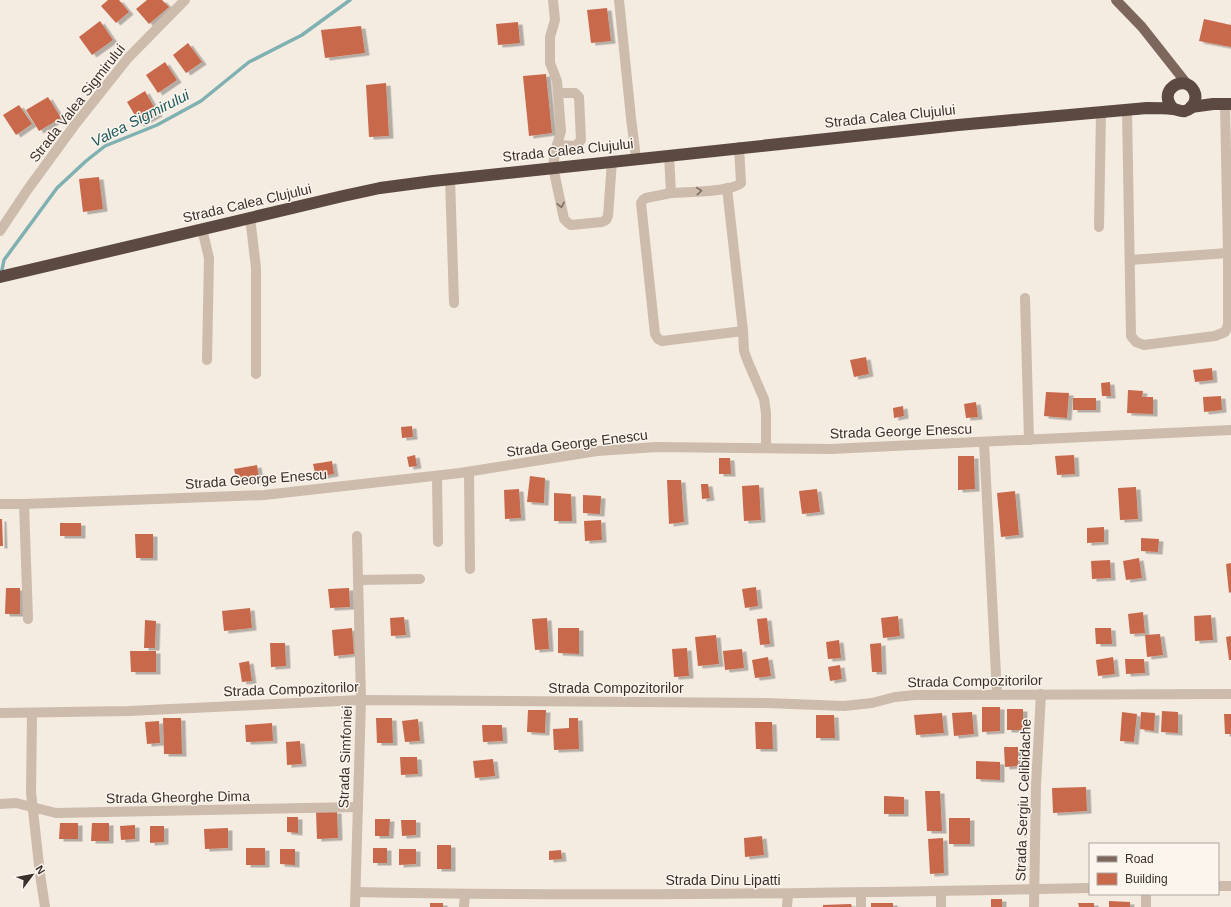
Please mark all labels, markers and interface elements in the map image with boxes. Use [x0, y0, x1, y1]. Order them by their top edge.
street label: Strada Valea Sigmirului [26, 41, 128, 165]
water label: Valea Sigmirului [88, 86, 192, 150]
street label: Strada Calea Clujului [824, 101, 956, 131]
street label: Strada Calea Clujului [502, 135, 634, 165]
street label: Strada Calea Clujului [181, 180, 313, 226]
one-way arrow [696, 187, 702, 196]
one-way arrow [557, 202, 565, 208]
street label: Strada George Enescu [830, 421, 972, 441]
street label: Strada George Enescu [505, 426, 649, 460]
street label: Strada George Enescu [184, 466, 328, 492]
street label: Strada Compozitorilor [907, 672, 1043, 690]
street label: Strada Compozitorilor [223, 679, 359, 699]
street label: Strada Compozitorilor [548, 680, 684, 696]
street label: Strada Simfoniei [335, 705, 355, 809]
street label: Strada Sergiu Celibidache [1012, 718, 1034, 882]
street label: Strada Gheorghe Dima [106, 788, 250, 806]
legend [1089, 843, 1219, 895]
text: Road [1125, 852, 1154, 866]
north arrow [12, 855, 52, 895]
text: N [33, 863, 48, 876]
street label: Strada Dinu Lipatti [665, 872, 781, 888]
text: Building [1125, 872, 1168, 886]

